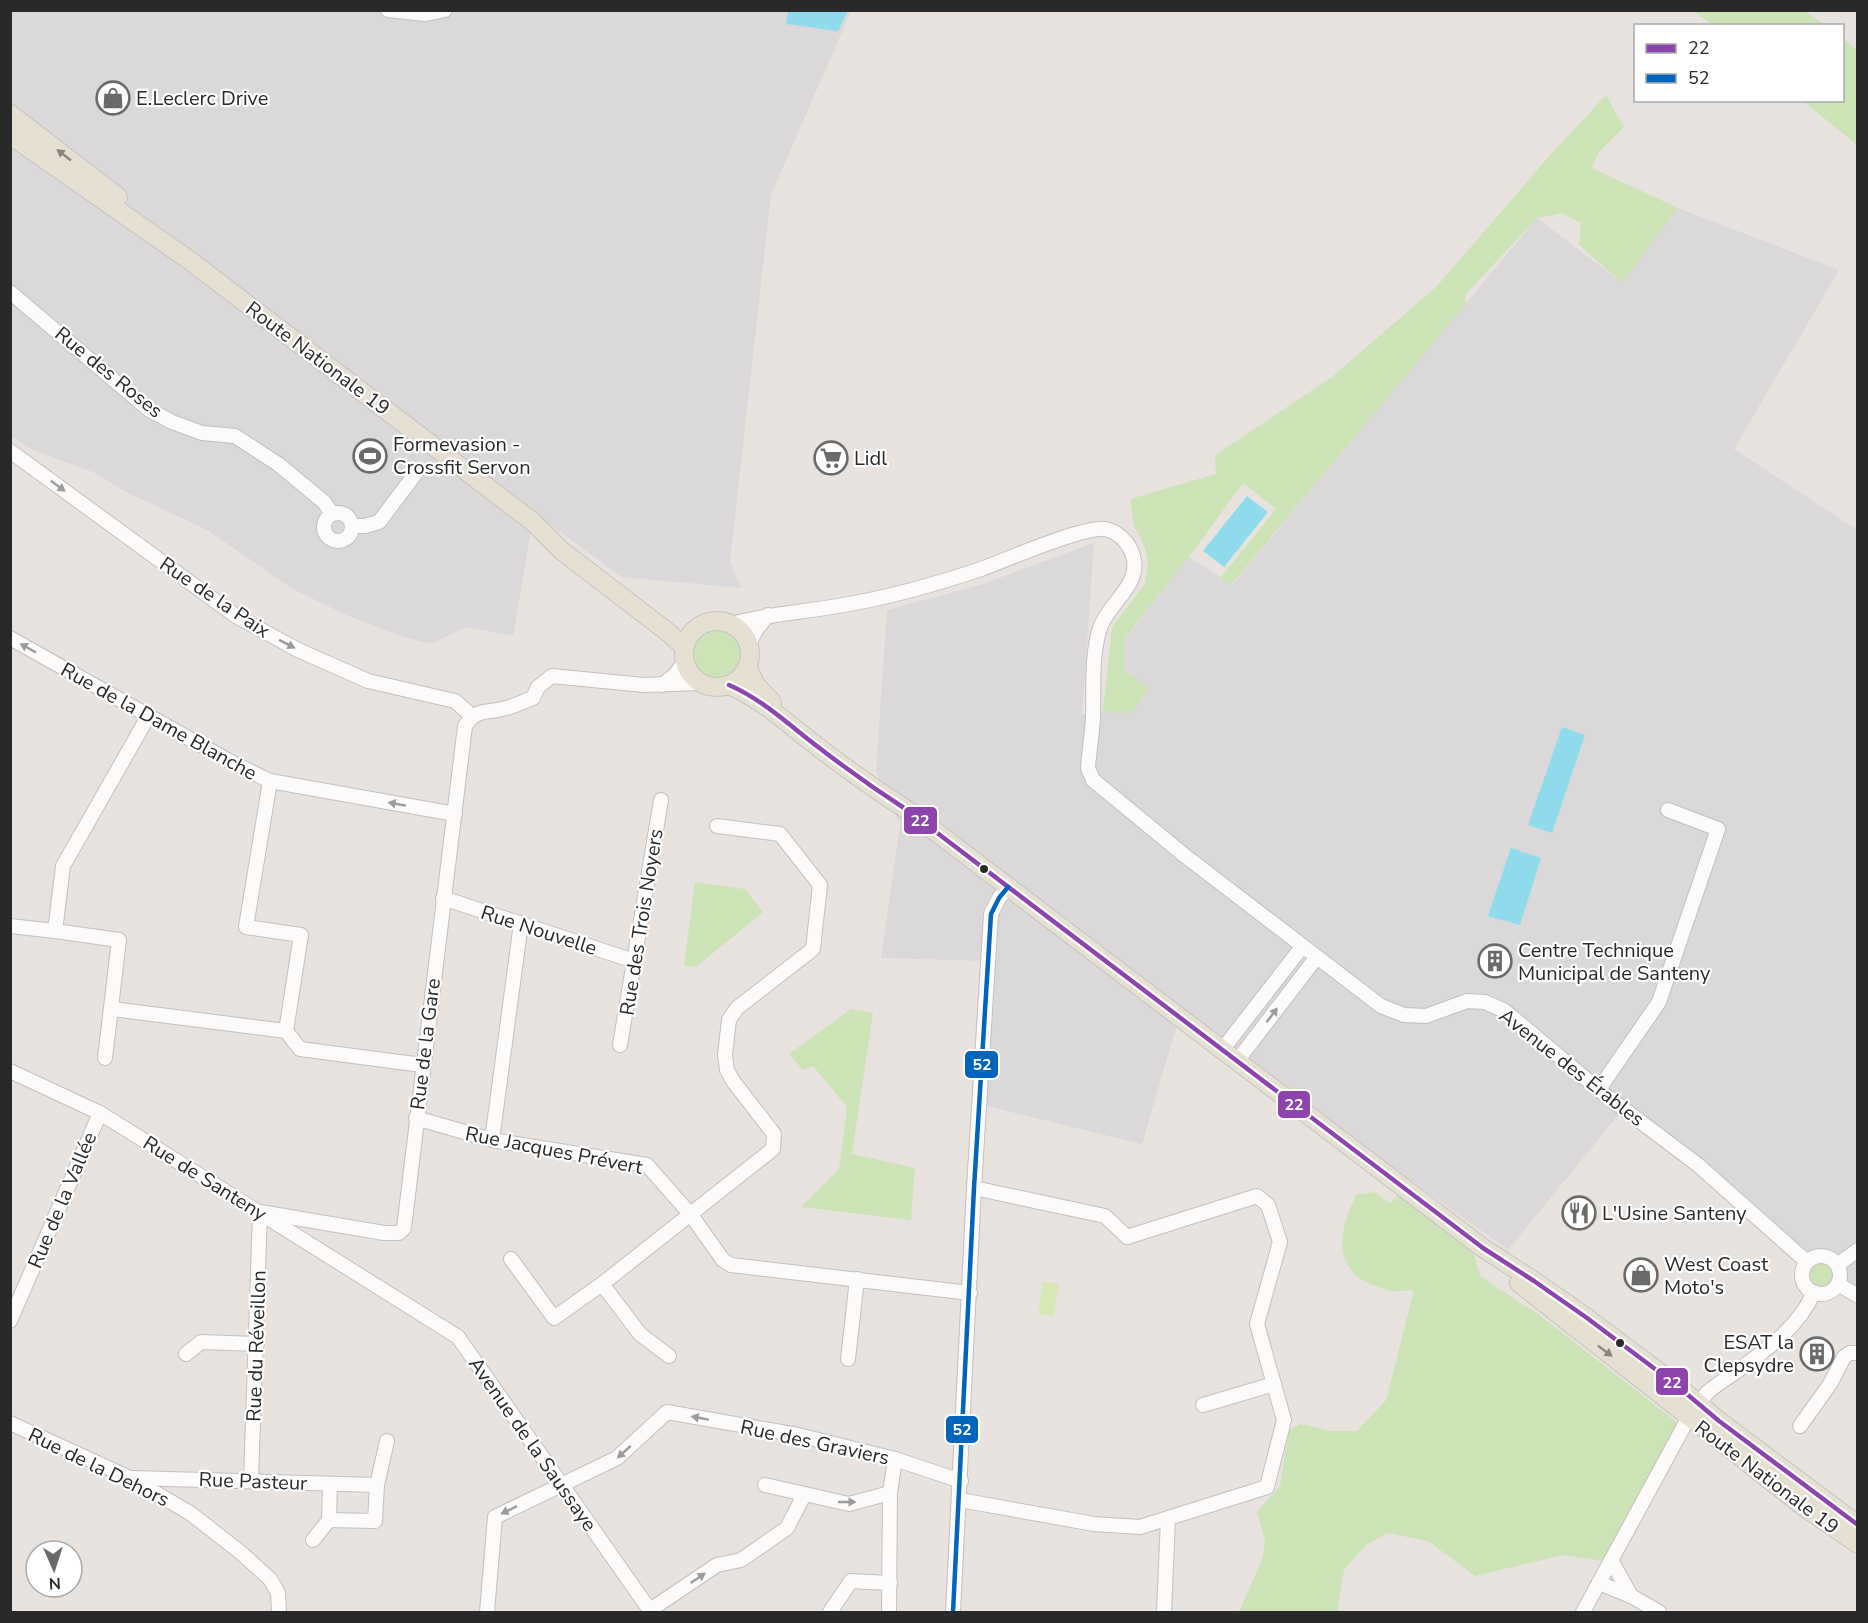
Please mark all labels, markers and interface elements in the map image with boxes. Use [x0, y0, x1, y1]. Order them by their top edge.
legend [1634, 24, 1844, 102]
text: 22 [1688, 36, 1710, 60]
text: 52 [1688, 66, 1710, 90]
shop icon: E.Leclerc Drive [95, 80, 131, 116]
place label: E.Leclerc Drive [136, 85, 268, 112]
one-way arrow [56, 149, 72, 162]
street label: Route Nationale 19 [240, 295, 395, 422]
street label: Rue des Roses [49, 320, 168, 424]
place label: Formevasion - Crossfit Servon [393, 431, 531, 481]
sports icon: Formevasion - Crossfit Servon [352, 438, 388, 474]
supermarket icon: Lidl [813, 440, 849, 476]
place label: Lidl [854, 445, 887, 472]
one-way arrow [50, 479, 65, 491]
street label: Rue de la Paix [154, 551, 275, 645]
one-way arrow [278, 640, 295, 649]
one-way arrow [19, 643, 36, 653]
street label: Rue de la Dame Blanche [56, 656, 262, 787]
one-way arrow [387, 799, 406, 808]
line badge: 22 [903, 806, 938, 835]
text: 22 [910, 810, 930, 832]
street label: Rue des Trois Noyers [613, 827, 670, 1017]
unlabelled marker [978, 863, 990, 875]
street label: Rue Nouvelle [477, 899, 600, 962]
place label: Centre Technique Municipal de Santeny [1518, 937, 1711, 987]
building icon: Centre Technique Municipal de Santeny [1477, 943, 1513, 979]
street label: Rue de la Gare [404, 977, 447, 1111]
street label: Avenue des Érables [1494, 1002, 1650, 1133]
one-way arrow [1266, 1007, 1278, 1023]
line badge: 52 [964, 1050, 999, 1079]
text: 52 [972, 1054, 992, 1076]
line badge: 22 [1277, 1090, 1311, 1119]
text: 22 [1284, 1094, 1304, 1116]
street label: Rue Jacques Prévert [463, 1120, 646, 1181]
street label: Rue de la Vallée [22, 1128, 103, 1273]
street label: Rue de Santeny [138, 1130, 272, 1228]
restaurant icon: L'Usine Santeny [1561, 1195, 1597, 1231]
place label: L'Usine Santeny [1602, 1200, 1747, 1227]
place label: West Coast Moto's [1664, 1251, 1769, 1301]
shop icon: West Coast Moto's [1623, 1257, 1659, 1293]
street label: Rue du Réveillon [240, 1270, 273, 1422]
place label: ESAT la Clepsydre [1704, 1329, 1794, 1379]
building icon: ESAT la Clepsydre [1799, 1336, 1835, 1372]
unlabelled marker [1614, 1337, 1626, 1349]
one-way arrow [1597, 1344, 1612, 1356]
street label: Avenue de la Saussaye [462, 1352, 603, 1537]
line badge: 22 [1655, 1367, 1689, 1396]
text: 22 [1662, 1372, 1682, 1394]
one-way arrow [691, 1413, 710, 1422]
street label: Rue des Graviers [738, 1414, 892, 1471]
street label: Route Nationale 19 [1689, 1414, 1844, 1541]
line badge: 52 [945, 1415, 979, 1444]
text: 52 [952, 1419, 972, 1441]
street label: Rue de la Dehors [24, 1422, 174, 1513]
one-way arrow [617, 1445, 632, 1458]
street label: Rue Pasteur [198, 1466, 308, 1497]
one-way arrow [838, 1497, 857, 1507]
one-way arrow [500, 1505, 517, 1515]
north arrow [24, 1539, 84, 1599]
text: N [48, 1572, 61, 1594]
one-way arrow [690, 1572, 706, 1584]

